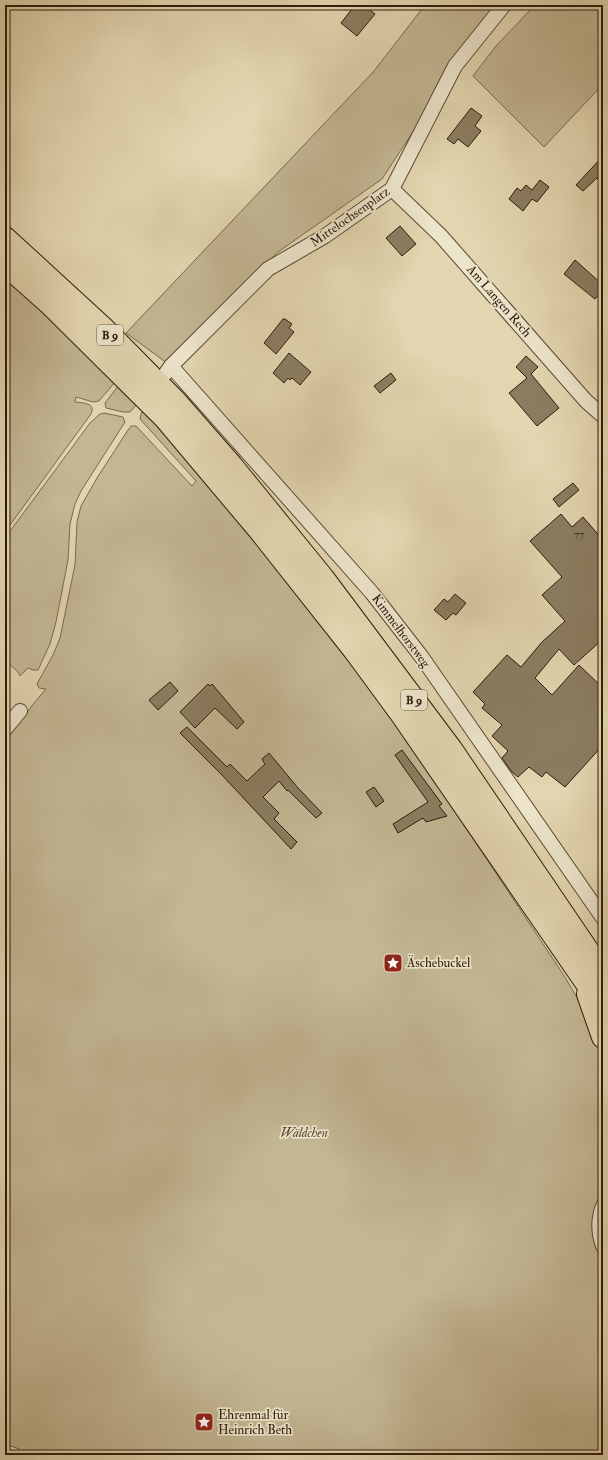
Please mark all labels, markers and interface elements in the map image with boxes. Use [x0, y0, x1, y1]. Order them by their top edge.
street label: Mittelochsenplatz [307, 183, 394, 251]
street label: Am Langen Rech [463, 261, 535, 341]
road number: B 9 [97, 325, 123, 345]
house number: 77 [574, 528, 584, 541]
street label: Kimmelhorstweg [368, 591, 434, 671]
road number: B 9 [401, 690, 427, 710]
place icon: Äschebuckel [382, 952, 404, 974]
place label: Äschebuckel [406, 955, 471, 971]
park label: Wäldchen [280, 1125, 328, 1141]
place label: Ehrenmal für Heinrich Beth [218, 1407, 292, 1438]
place icon: Ehrenmal für Heinrich Beth [193, 1411, 215, 1433]

